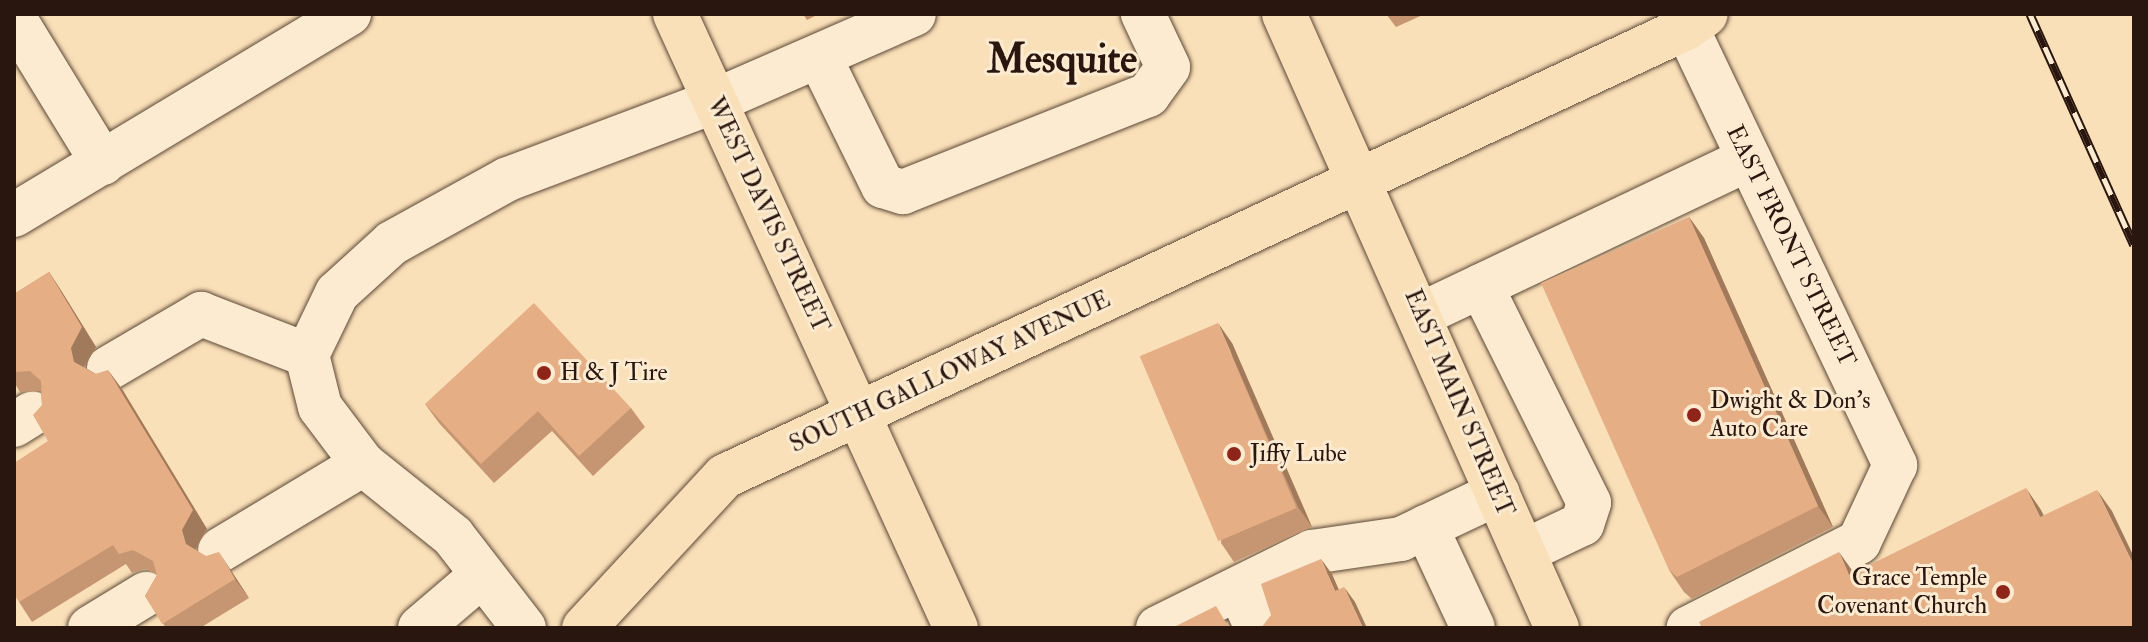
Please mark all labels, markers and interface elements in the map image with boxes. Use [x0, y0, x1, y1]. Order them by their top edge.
district label: Mesquite [987, 36, 1137, 84]
street label: WEST DAVIS STREET [701, 93, 835, 337]
street label: EAST FRONT STREET [1720, 121, 1862, 371]
street label: SOUTH GALLOWAY AVENUE [785, 285, 1115, 459]
street label: EAST MAIN STREET [1398, 285, 1520, 521]
place label: H & J Tire [560, 359, 667, 387]
marker: H & J Tire [535, 364, 553, 382]
place label: Dwight & Don's Auto Care [1710, 387, 1870, 443]
marker: Dwight & Don's Auto Care [1685, 406, 1703, 424]
place label: Jiffy Lube [1250, 440, 1347, 468]
marker: Jiffy Lube [1225, 445, 1243, 463]
place label: Grace Temple Covenant Church [1817, 564, 1987, 620]
marker: Grace Temple Covenant Church [1994, 583, 2012, 601]

